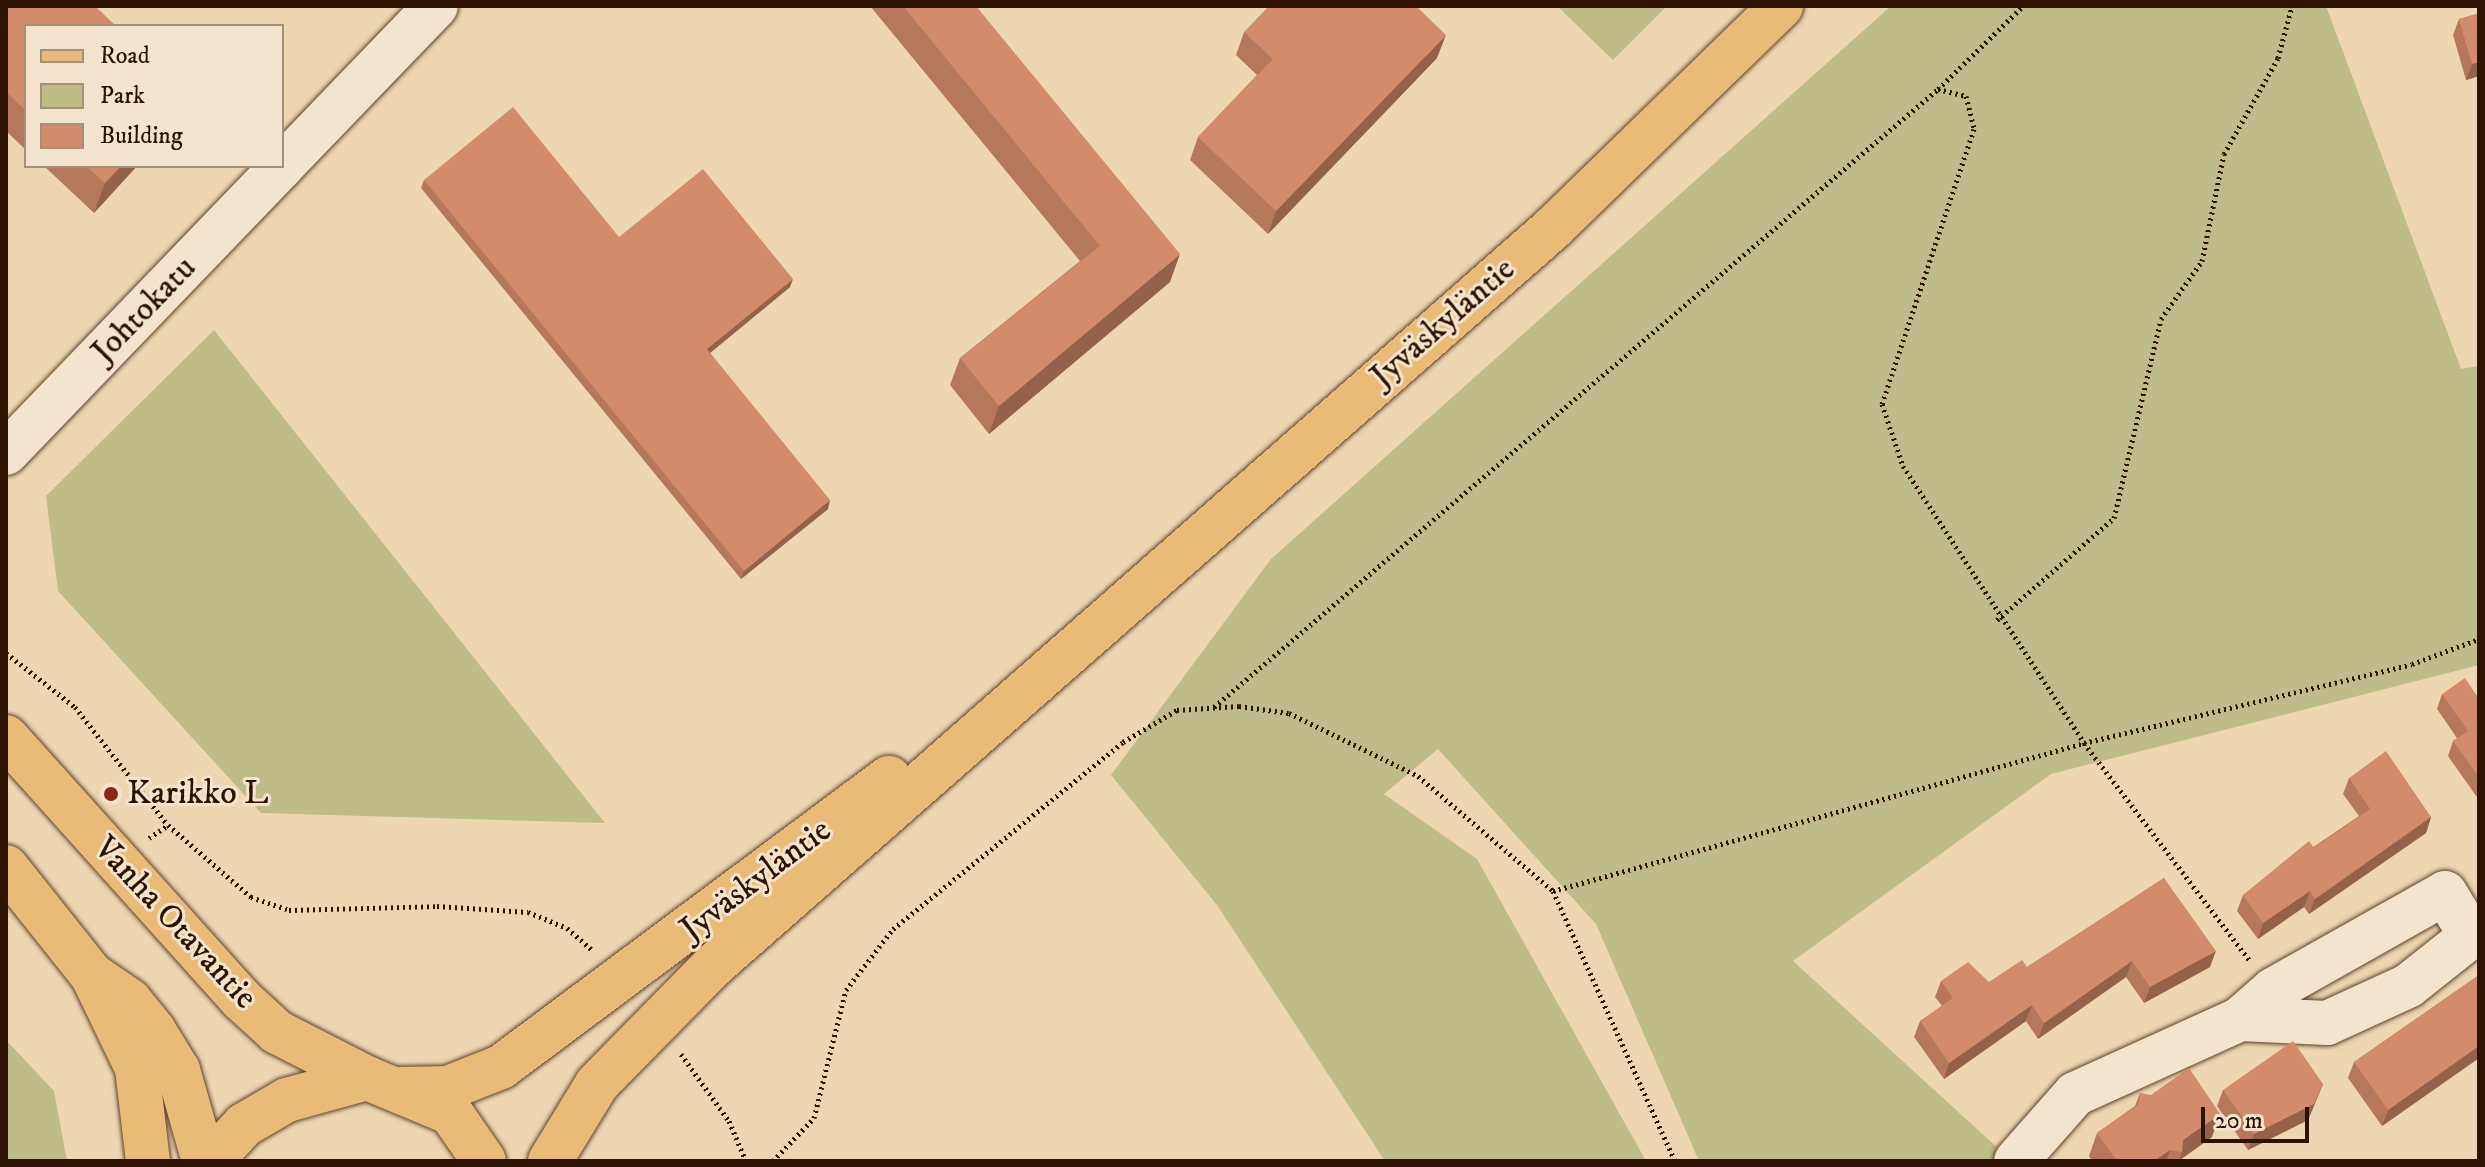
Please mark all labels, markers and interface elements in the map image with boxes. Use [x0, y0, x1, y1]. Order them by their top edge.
legend [24, 24, 284, 168]
text: Road [100, 41, 150, 71]
text: Park [100, 81, 145, 111]
text: Building [100, 121, 183, 151]
street label: Johtokatu [83, 248, 205, 372]
street label: Jyväskyläntie [1362, 249, 1524, 397]
place label: Karikko L [127, 774, 268, 814]
marker: Karikko L [102, 785, 120, 803]
street label: Jyväskyläntie [673, 810, 839, 950]
street label: Vanha Otavantie [85, 828, 265, 1018]
scale bar [2205, 1091, 2313, 1141]
text: 20 m [2215, 1106, 2263, 1136]

